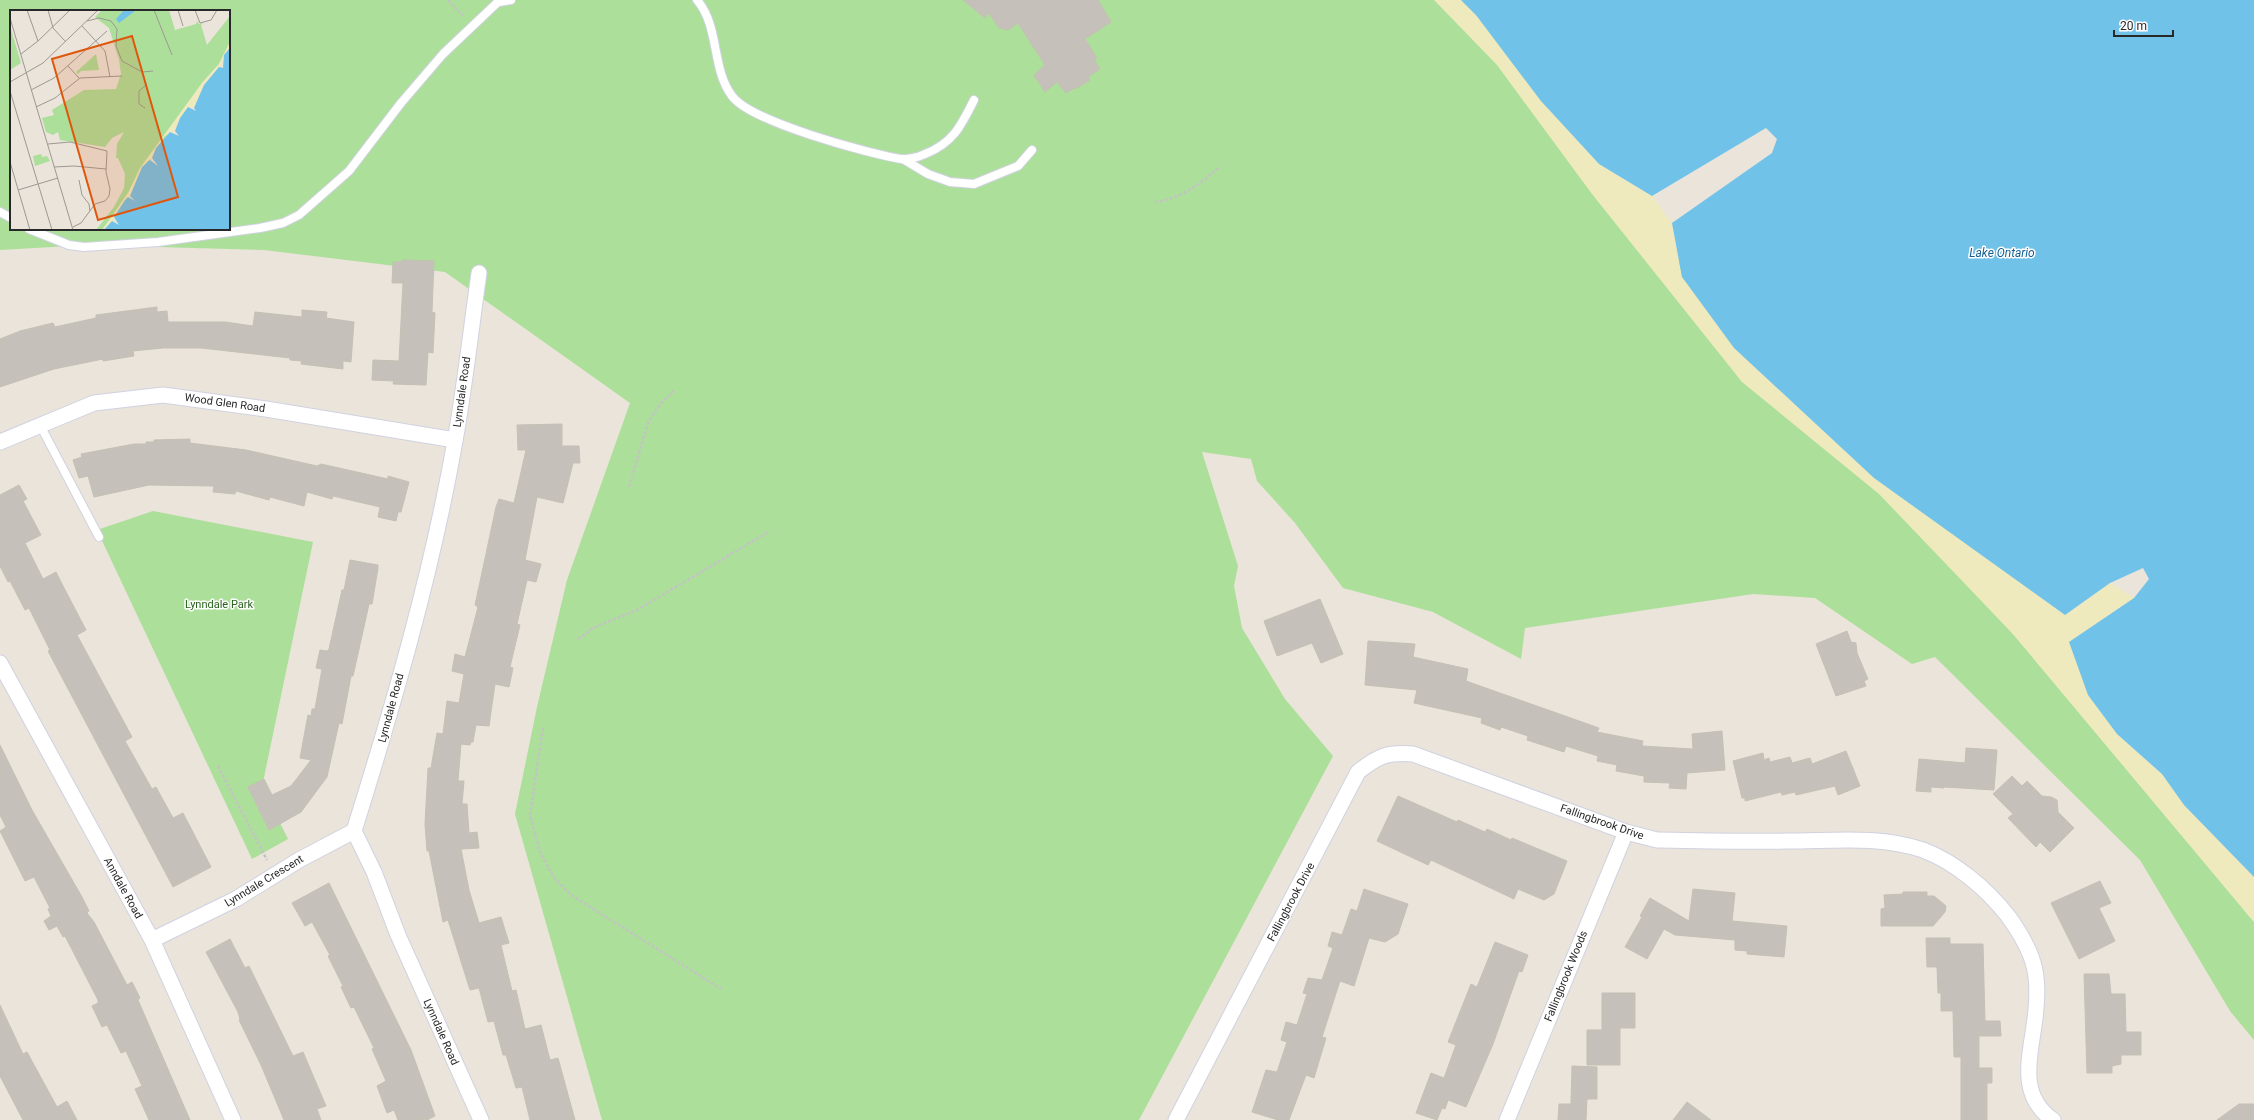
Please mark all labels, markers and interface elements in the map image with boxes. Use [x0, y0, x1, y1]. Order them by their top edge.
inset map [10, 10, 230, 230]
scale bar [2114, 12, 2173, 38]
text: 20 m [2120, 19, 2147, 33]
water label: Lake Ontario [1969, 246, 2035, 260]
street label: Lynndale Road [451, 356, 473, 428]
street label: Wood Glen Road [184, 391, 266, 415]
park label: Lynndale Park [185, 598, 254, 611]
street label: Lynndale Road [376, 672, 406, 744]
street label: Fallingbrook Drive [1559, 802, 1646, 842]
street label: Lynndale Crescent [222, 852, 306, 910]
street label: Anndale Road [101, 855, 145, 921]
street label: Fallingbrook Drive [1265, 860, 1317, 944]
street label: Fallingbrook Woods [1542, 928, 1590, 1023]
street label: Lynndale Road [421, 997, 461, 1067]

